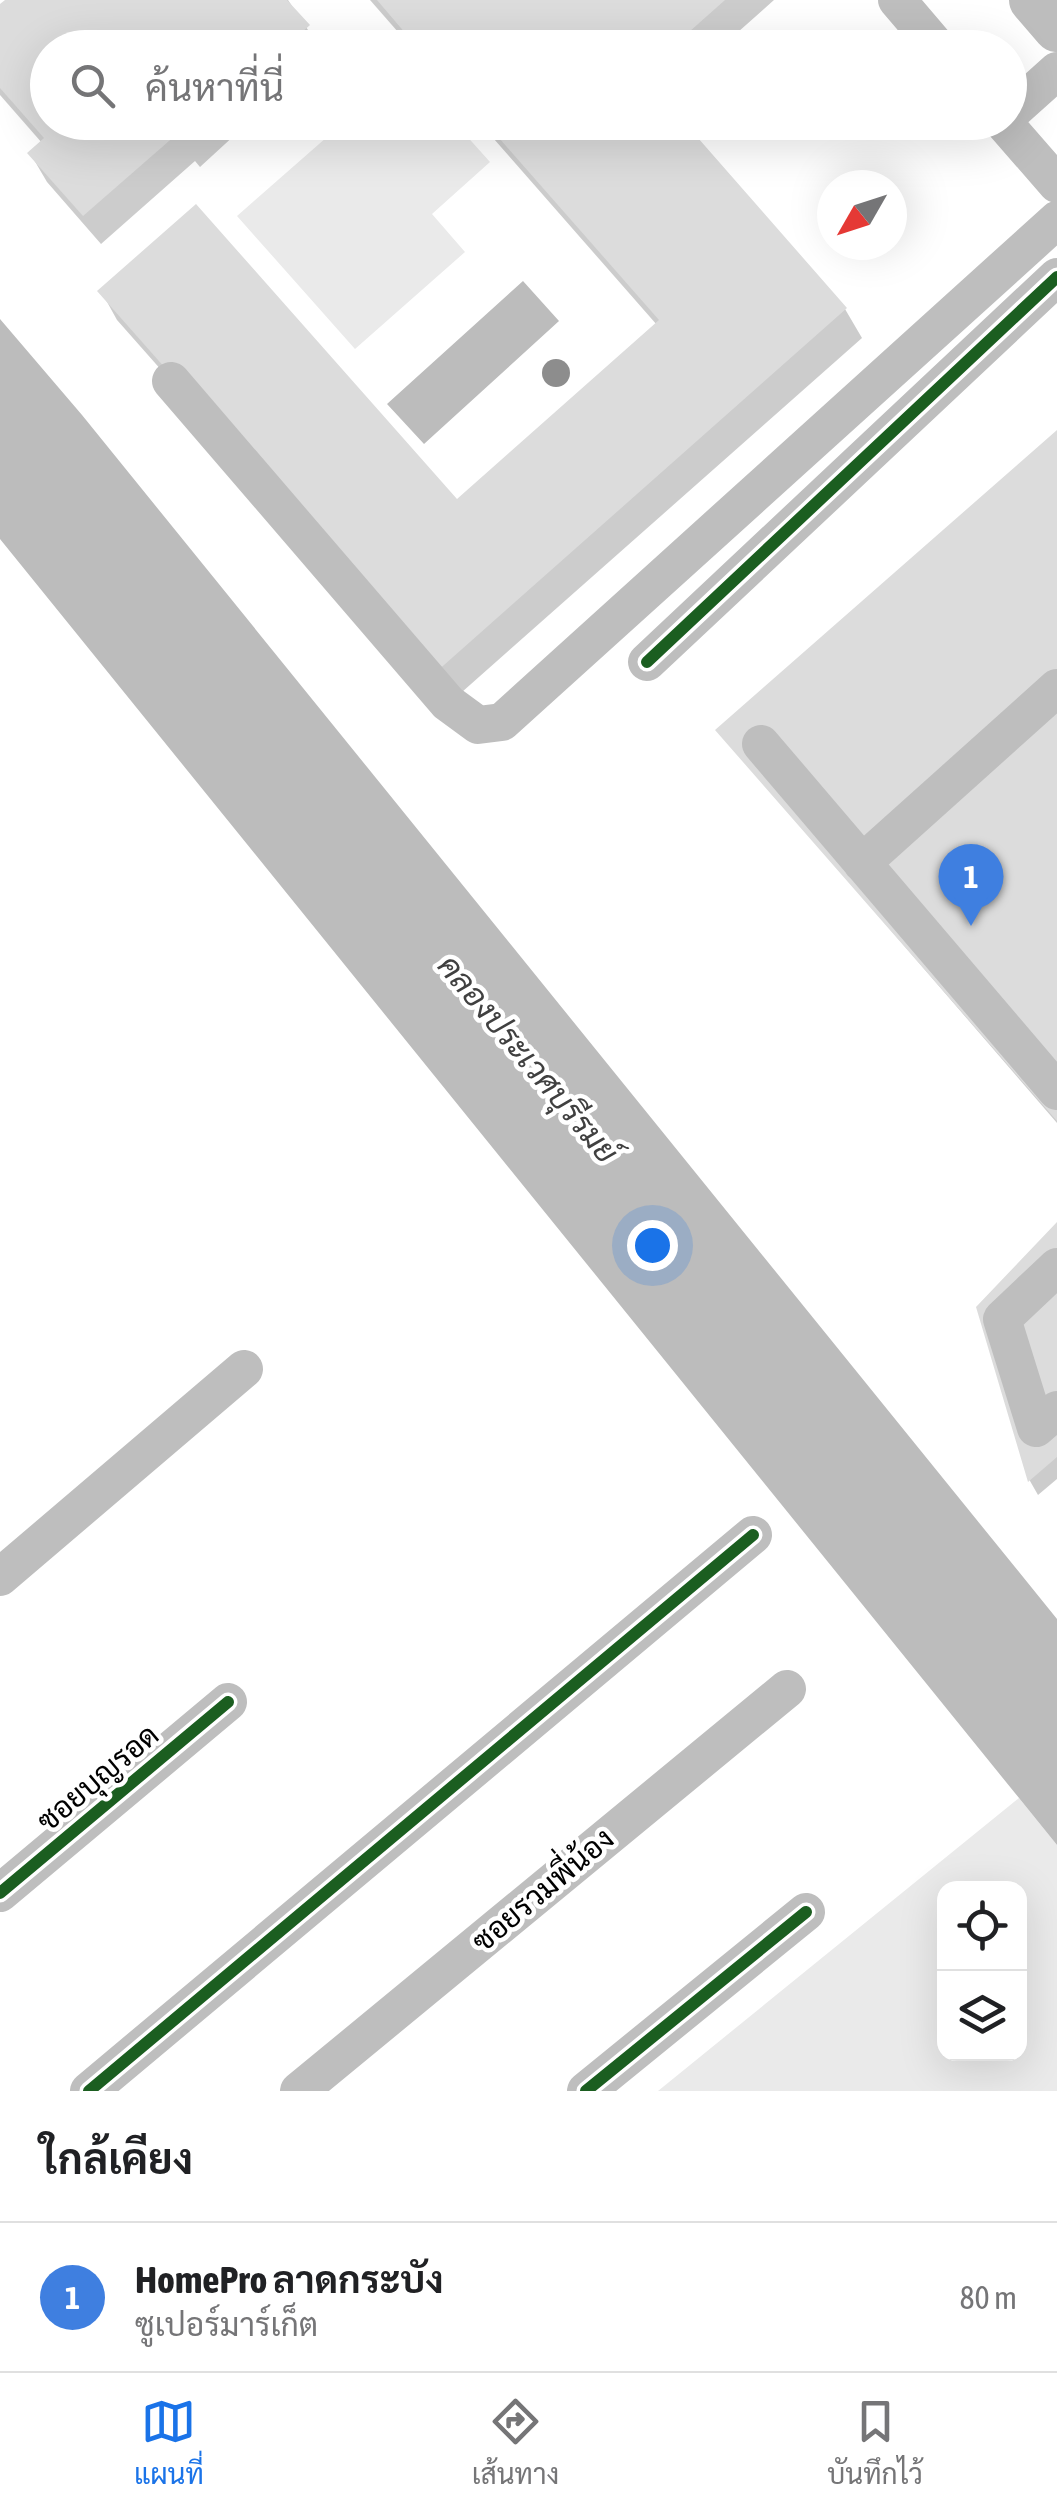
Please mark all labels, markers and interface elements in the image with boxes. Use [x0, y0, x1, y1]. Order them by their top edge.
search box [30, 30, 1027, 140]
icon: search [65, 58, 120, 113]
text: ค้นหาที่นี่ [145, 66, 284, 109]
north arrow [817, 170, 907, 260]
pin: 1 [938, 844, 1004, 926]
water label: คลองประเวศบุรีรมย์ [428, 946, 630, 1176]
your location [627, 1220, 678, 1271]
street label: ซอยบุญรอด [30, 1717, 168, 1841]
street label: ซอยรวมพี่น้อง [460, 1814, 620, 1958]
map controls [937, 1881, 1027, 2061]
button: locate [937, 1881, 1027, 1971]
button: layers [937, 1971, 1027, 2061]
text: ใกล้เคียง [40, 2135, 193, 2183]
text: HomePro ลาดกระบัง [135, 2258, 443, 2301]
text: 1 [65, 2279, 80, 2316]
text: 80 m [959, 2279, 1017, 2316]
text: ซูเปอร์มาร์เก็ต [135, 2306, 318, 2343]
tab: แผนที่ [134, 2394, 204, 2490]
tab: เส้นทาง [472, 2394, 559, 2490]
tab: บันทึกไว้ [827, 2394, 923, 2490]

